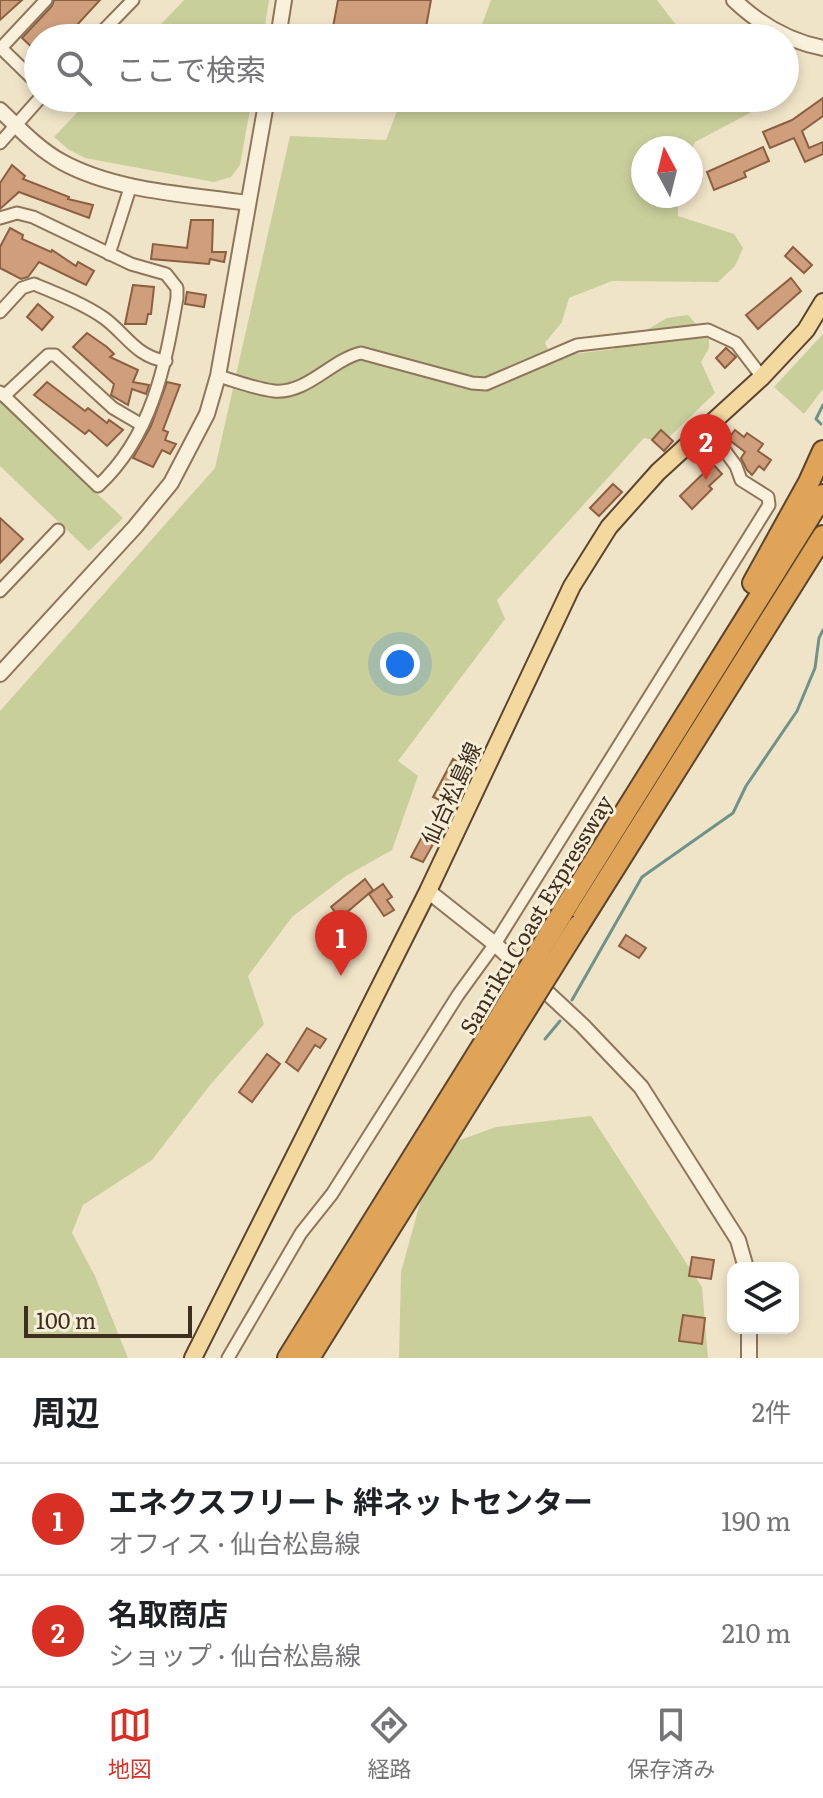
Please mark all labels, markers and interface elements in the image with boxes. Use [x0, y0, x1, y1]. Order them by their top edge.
search box [24, 24, 799, 112]
icon: search [52, 46, 96, 90]
text: ここで検索 [116, 46, 266, 90]
north arrow [631, 136, 703, 208]
pin: 2 [680, 414, 732, 480]
your location [380, 644, 420, 684]
street label: 仙台松島線 [412, 736, 488, 850]
street label: Sanriku Coast Expressway [450, 788, 620, 1040]
pin: 1 [315, 910, 367, 976]
map controls [727, 1262, 799, 1334]
button: layers [727, 1262, 799, 1334]
scale bar [24, 1302, 192, 1338]
text: 100 m [36, 1303, 96, 1336]
text: 周辺 [32, 1385, 100, 1435]
text: 2件 [752, 1391, 791, 1430]
text: エネクスフリート 絆ネットセンター [108, 1478, 593, 1522]
text: 1 [53, 1500, 63, 1539]
text: 190 m [721, 1500, 791, 1539]
text: オフィス · 仙台松島線 [108, 1522, 361, 1561]
text: 名取商店 [108, 1590, 228, 1634]
text: 2 [51, 1612, 65, 1651]
text: 210 m [722, 1612, 791, 1651]
text: ショップ · 仙台松島線 [108, 1634, 361, 1673]
tab: 地図 [108, 1703, 152, 1784]
tab: 経路 [367, 1703, 411, 1784]
tab: 保存済み [627, 1703, 715, 1784]

